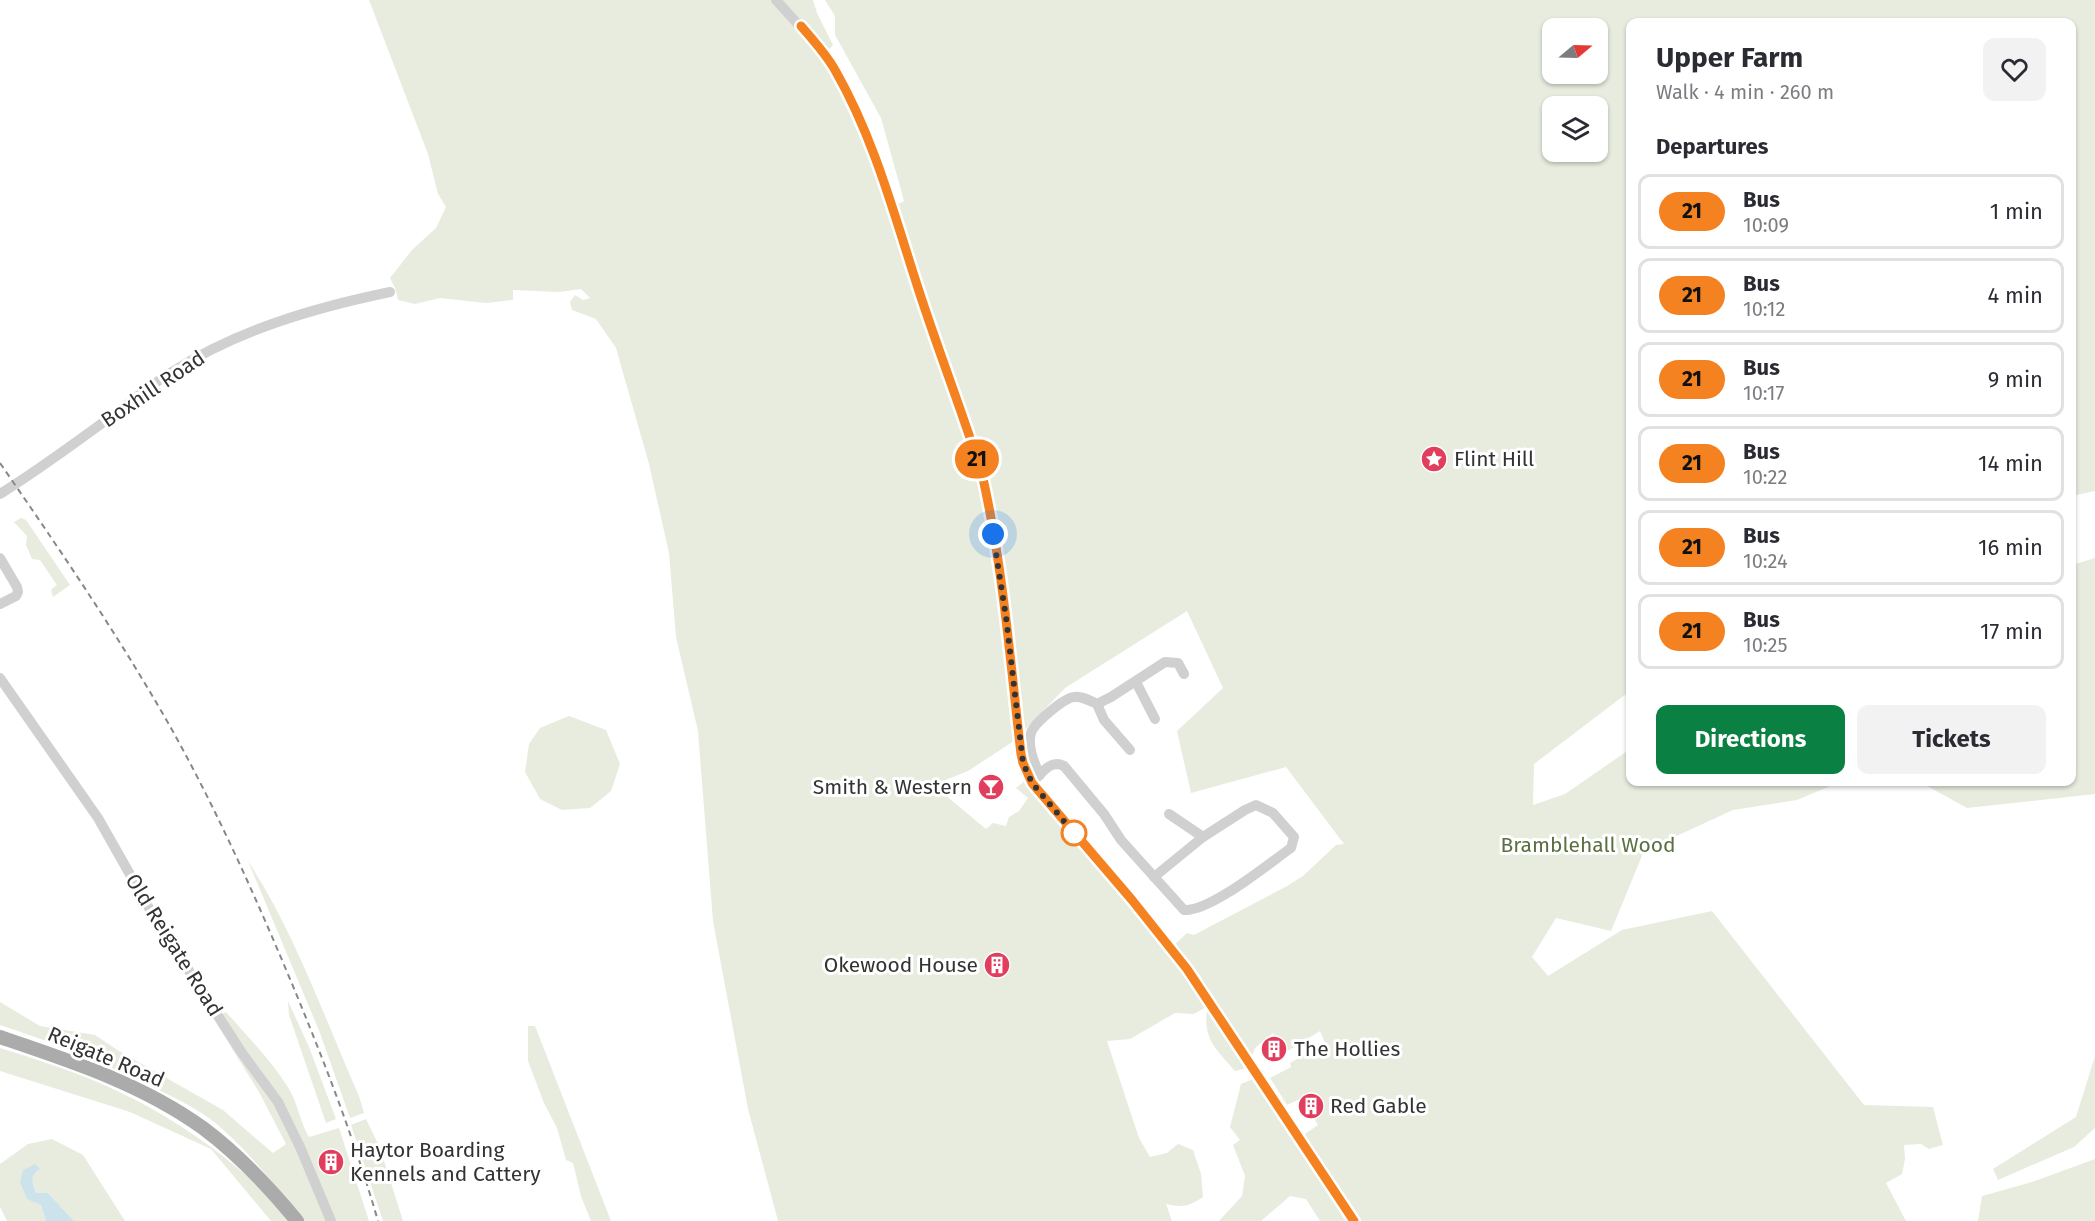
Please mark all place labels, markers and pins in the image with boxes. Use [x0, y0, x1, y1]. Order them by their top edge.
place icon: Flint Hill [1419, 444, 1449, 474]
place label: Flint Hill [1454, 446, 1534, 472]
bar icon: Smith & Western [976, 772, 1006, 802]
place label: Smith & Western [813, 774, 972, 800]
unlabelled marker [1061, 820, 1087, 846]
building icon: Okewood House [982, 950, 1012, 980]
place label: Okewood House [824, 952, 978, 978]
building icon: The Hollies [1259, 1034, 1289, 1064]
place label: The Hollies [1294, 1036, 1400, 1062]
building icon: Red Gable [1296, 1091, 1326, 1121]
place label: Red Gable [1330, 1093, 1427, 1119]
place label: Haytor Boarding Kennels and Cattery [350, 1137, 541, 1187]
building icon: Haytor Boarding Kennels and Cattery [316, 1147, 346, 1177]

